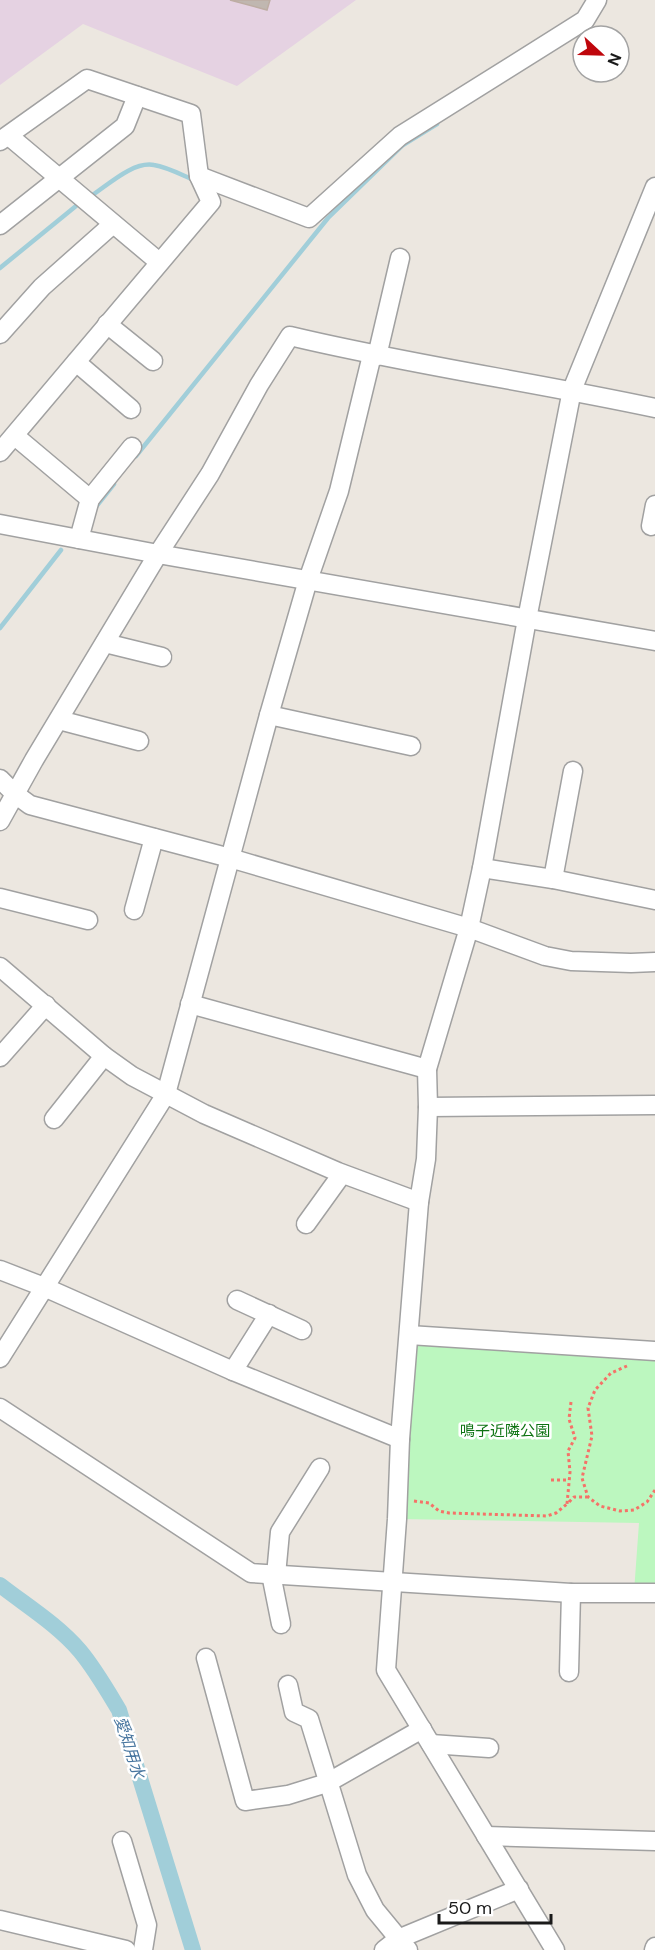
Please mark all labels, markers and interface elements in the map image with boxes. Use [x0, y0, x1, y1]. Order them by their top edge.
north arrow [571, 24, 631, 84]
text: N [603, 50, 626, 69]
park label: 鳴子近隣公園 [460, 1421, 550, 1441]
water label: 愛知用水 [110, 1713, 150, 1783]
scale bar [439, 1887, 552, 1925]
text: 50 m [448, 1896, 492, 1920]

